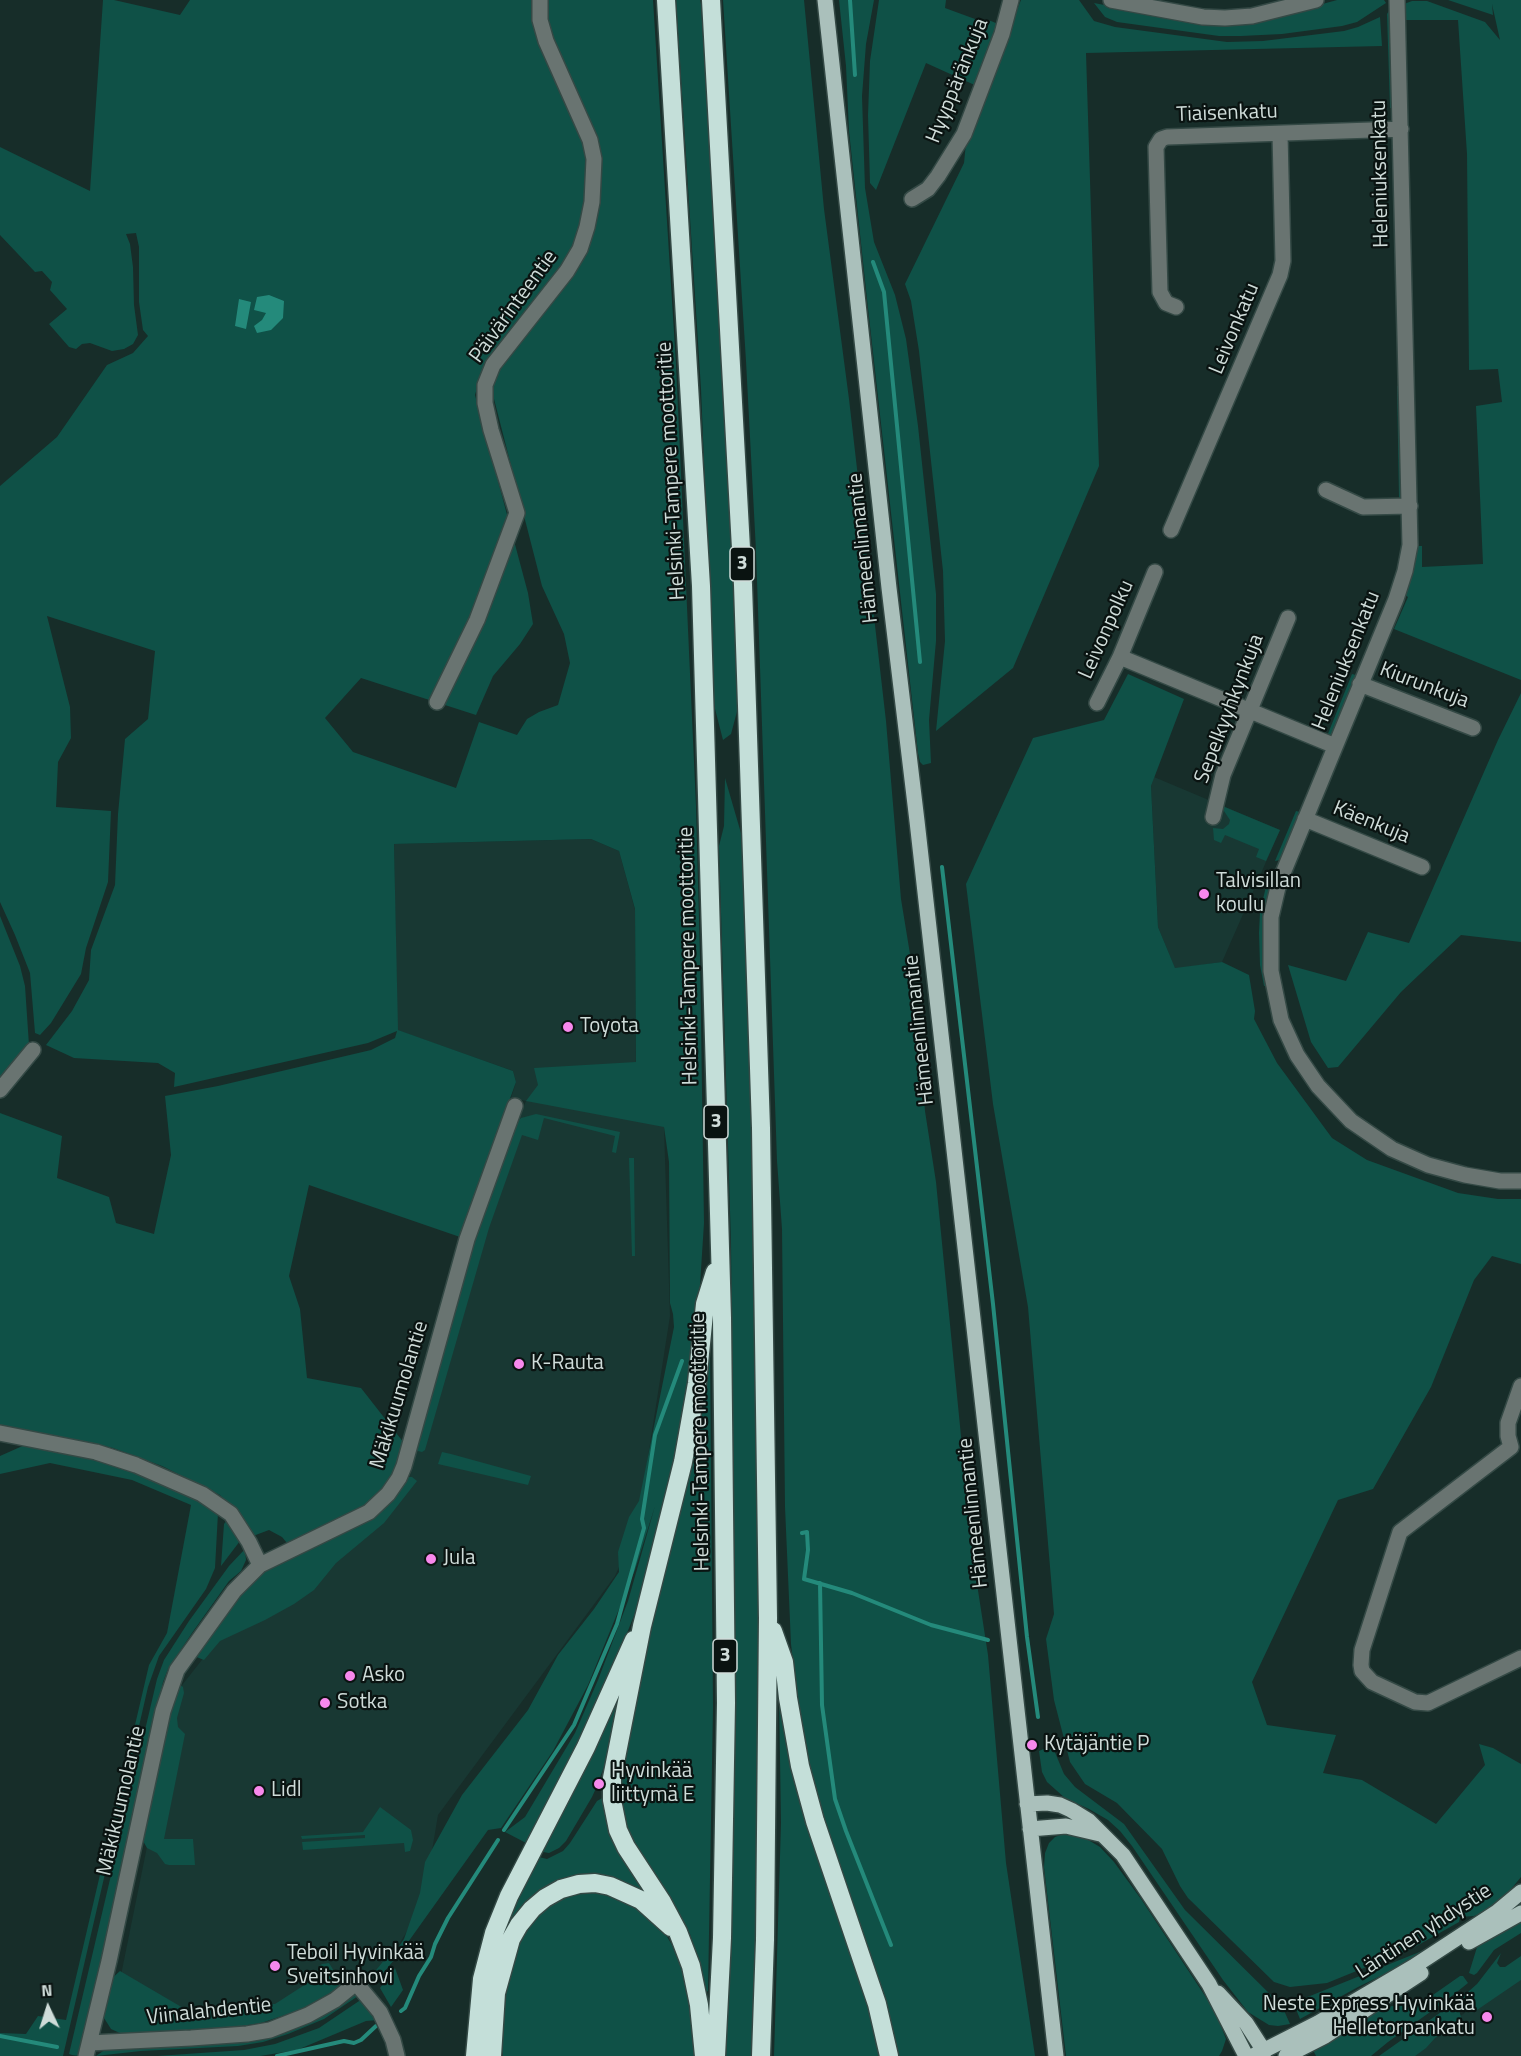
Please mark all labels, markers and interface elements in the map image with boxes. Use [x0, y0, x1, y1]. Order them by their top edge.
street label: Hyyppäränkuja [921, 15, 995, 147]
street label: Tiaisenkatu [1176, 100, 1278, 128]
street label: Heleniuksenkatu [1367, 100, 1395, 248]
street label: Päivärinteentie [465, 246, 563, 368]
street label: Leivonkatu [1205, 280, 1265, 378]
street label: Helsinki-Tampere moottoritie [653, 341, 691, 601]
street label: Hämeenlinnantie [844, 472, 884, 624]
road number: 3 [730, 547, 754, 581]
street label: Leivonpolku [1074, 577, 1140, 683]
street label: Heleniuksenkatu [1308, 588, 1386, 734]
street label: Sepelkyyhkynkuja [1190, 631, 1270, 787]
street label: Kiurunkuja [1376, 657, 1472, 715]
street label: Käenkuja [1329, 796, 1413, 850]
street label: Helsinki-Tampere moottoritie [674, 826, 704, 1086]
place label: Talvisillan koulu [1216, 869, 1301, 919]
marker: Talvisillan koulu [1197, 887, 1211, 901]
street label: Hämeenlinnantie [900, 954, 940, 1106]
place label: Toyota [580, 1014, 639, 1040]
marker: Toyota [561, 1020, 575, 1034]
road number: 3 [704, 1105, 728, 1139]
street label: Helsinki-Tampere moottoritie [686, 1312, 716, 1572]
street label: Mäkikuumolantie [366, 1318, 434, 1472]
place label: K-Rauta [531, 1351, 604, 1377]
marker: K-Rauta [512, 1357, 526, 1371]
street label: Hämeenlinnantie [954, 1437, 994, 1589]
place label: Jula [443, 1546, 476, 1572]
marker: Jula [424, 1552, 438, 1566]
road number: 3 [713, 1639, 737, 1673]
place label: Asko [362, 1663, 405, 1689]
marker: Asko [343, 1669, 357, 1683]
place label: Sotka [337, 1690, 387, 1716]
marker: Sotka [318, 1696, 332, 1710]
street label: Mäkikuumolantie [93, 1724, 151, 1878]
place label: Kytäjäntie P [1044, 1732, 1149, 1758]
marker: Kytäjäntie P [1025, 1738, 1039, 1752]
place label: Hyvinkää liittymä E [611, 1759, 694, 1809]
marker: Hyvinkää liittymä E [592, 1777, 606, 1791]
place label: Lidl [271, 1778, 302, 1804]
marker: Lidl [252, 1784, 266, 1798]
street label: Läntinen yhdystie [1352, 1879, 1496, 1985]
place label: Teboil Hyvinkää Sveitsinhovi [287, 1941, 424, 1991]
marker: Teboil Hyvinkää Sveitsinhovi [268, 1959, 282, 1973]
north arrow [18, 1978, 78, 2038]
text: N [40, 1978, 53, 2002]
place label: Neste Express Hyvinkää Helletorpankatu [1263, 1992, 1475, 2042]
street label: Viinalahdentie [145, 1993, 273, 2031]
marker: Neste Express Hyvinkää Helletorpankatu [1480, 2010, 1494, 2024]

